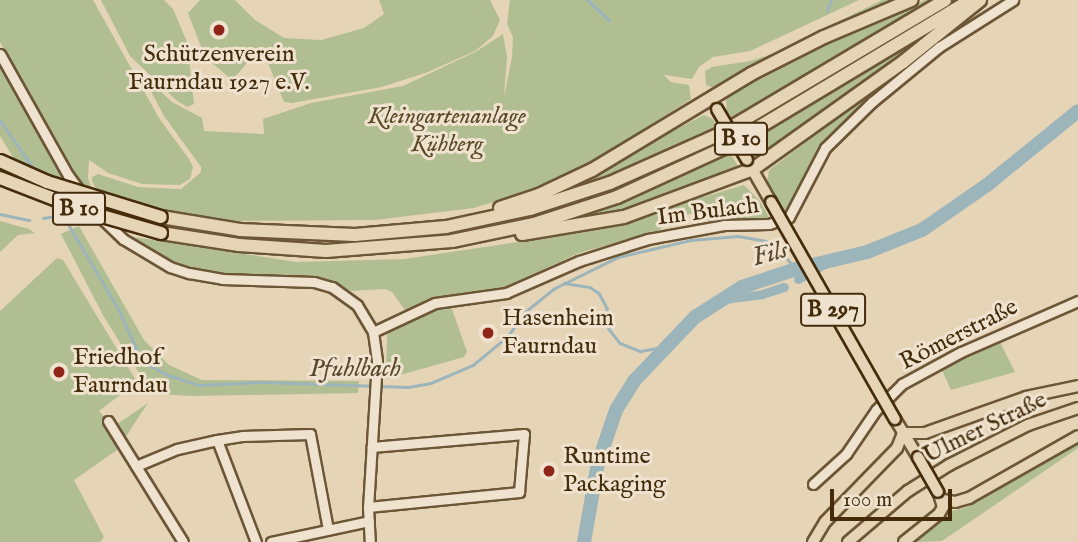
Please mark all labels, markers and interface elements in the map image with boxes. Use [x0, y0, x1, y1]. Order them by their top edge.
marker: Schützenverein Faurndau 1927 e.V. [211, 22, 227, 38]
place label: Schützenverein Faurndau 1927 e.V. [128, 41, 310, 97]
park label: Kleingartenanlage Kühberg [368, 103, 526, 159]
road number: B 10 [713, 120, 769, 158]
road number: B 10 [51, 190, 107, 229]
street label: Im Bulach [655, 191, 761, 233]
water label: Fils [749, 234, 791, 274]
road number: B 297 [800, 290, 866, 330]
street label: Römerstraße [895, 293, 1023, 377]
place label: Hasenheim Faurndau [502, 305, 614, 361]
marker: Hasenheim Faurndau [480, 325, 496, 341]
place label: Friedhof Faurndau [73, 344, 168, 400]
water label: Pfuhlbach [309, 353, 401, 385]
marker: Friedhof Faurndau [51, 364, 67, 380]
street label: Ulmer Straße [919, 386, 1051, 470]
place label: Runtime Packaging [563, 443, 666, 499]
marker: Runtime Packaging [541, 463, 557, 479]
scale bar [833, 476, 956, 520]
text: 100 m [843, 487, 892, 514]

